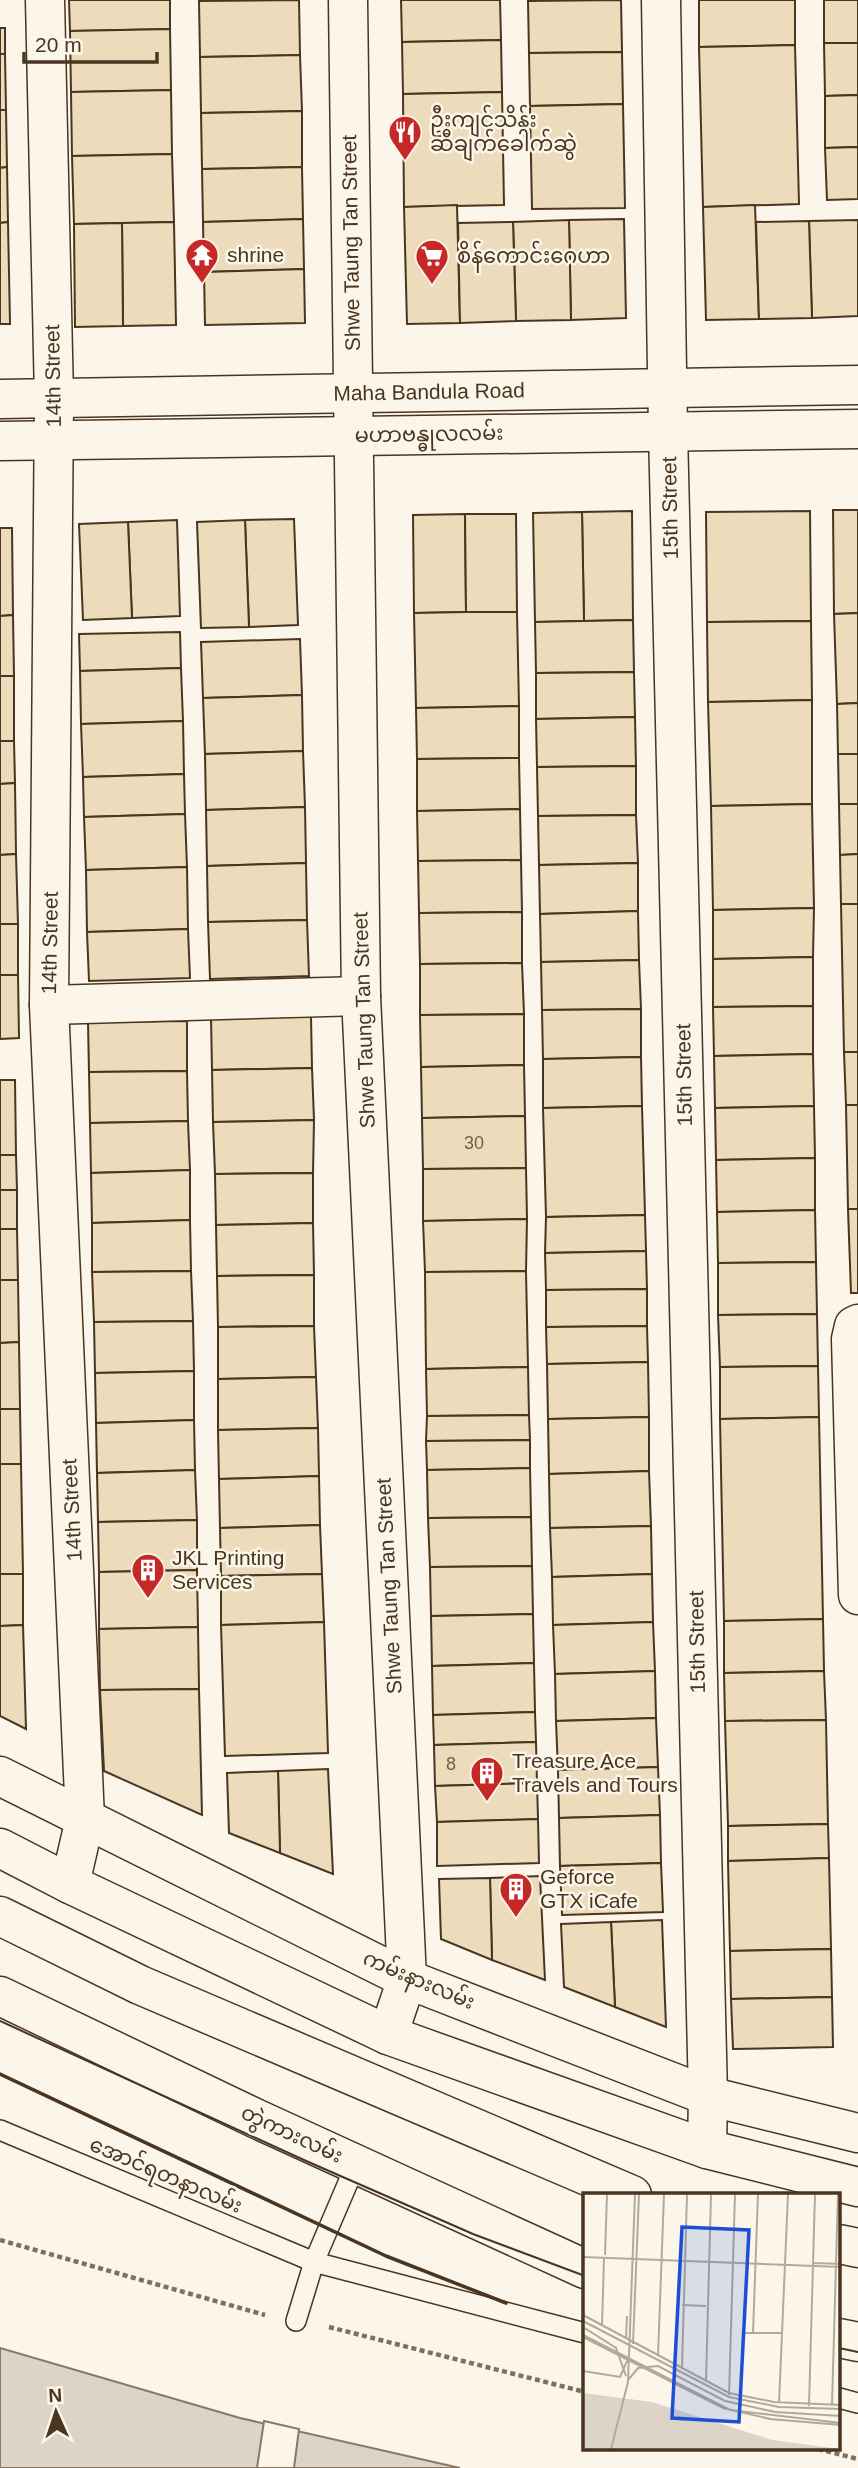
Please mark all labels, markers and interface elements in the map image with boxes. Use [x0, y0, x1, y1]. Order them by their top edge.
scale bar [24, 21, 158, 65]
text: 20 m [35, 33, 82, 56]
place label: ဦးကျင်သိန်း ဆီချက်ခေါက်ဆွဲ [430, 104, 577, 162]
restaurant icon: ဦးကျင်သိန်း ဆီချက်ခေါက်ဆွဲ [386, 113, 424, 162]
street label: Shwe Taung Tan Street [337, 134, 364, 351]
temple icon: shrine [183, 236, 221, 285]
supermarket icon: စိန်ကောင်းဂေဟာ [413, 237, 451, 286]
place label: စိန်ကောင်းဂေဟာ [457, 240, 610, 273]
place label: shrine [227, 243, 284, 266]
street label: 14th Street [40, 324, 65, 428]
street label: Maha Bandula Road [333, 378, 525, 405]
street label: မဟာဗန္ဓုလလမ်း [354, 417, 504, 453]
street label: 15th Street [657, 456, 682, 560]
street label: 14th Street [37, 891, 62, 995]
street label: Shwe Taung Tan Street [348, 911, 379, 1129]
street label: 15th Street [671, 1023, 696, 1127]
house number: 30 [464, 1133, 484, 1153]
street label: 14th Street [57, 1458, 86, 1562]
street label: Shwe Taung Tan Street [371, 1477, 406, 1695]
place label: JKL Printing Services [172, 1546, 284, 1593]
building icon: JKL Printing Services [129, 1551, 167, 1600]
street label: 15th Street [684, 1590, 709, 1694]
place label: Treasure Ace Travels and Tours [512, 1749, 678, 1796]
house number: 8 [446, 1754, 456, 1774]
building icon: Treasure Ace Travels and Tours [468, 1754, 506, 1803]
place label: Geforce GTX iCafe [540, 1865, 638, 1912]
building icon: Geforce GTX iCafe [497, 1870, 535, 1919]
street label: ကမ်းနားလမ်း [358, 1942, 480, 2019]
street label: တွဲကားလမ်း [236, 2096, 348, 2172]
street label: အောင်ရတနာလမ်း [84, 2128, 247, 2223]
inset map [583, 2193, 840, 2450]
north arrow [21, 2377, 91, 2447]
text: N [48, 2385, 63, 2406]

